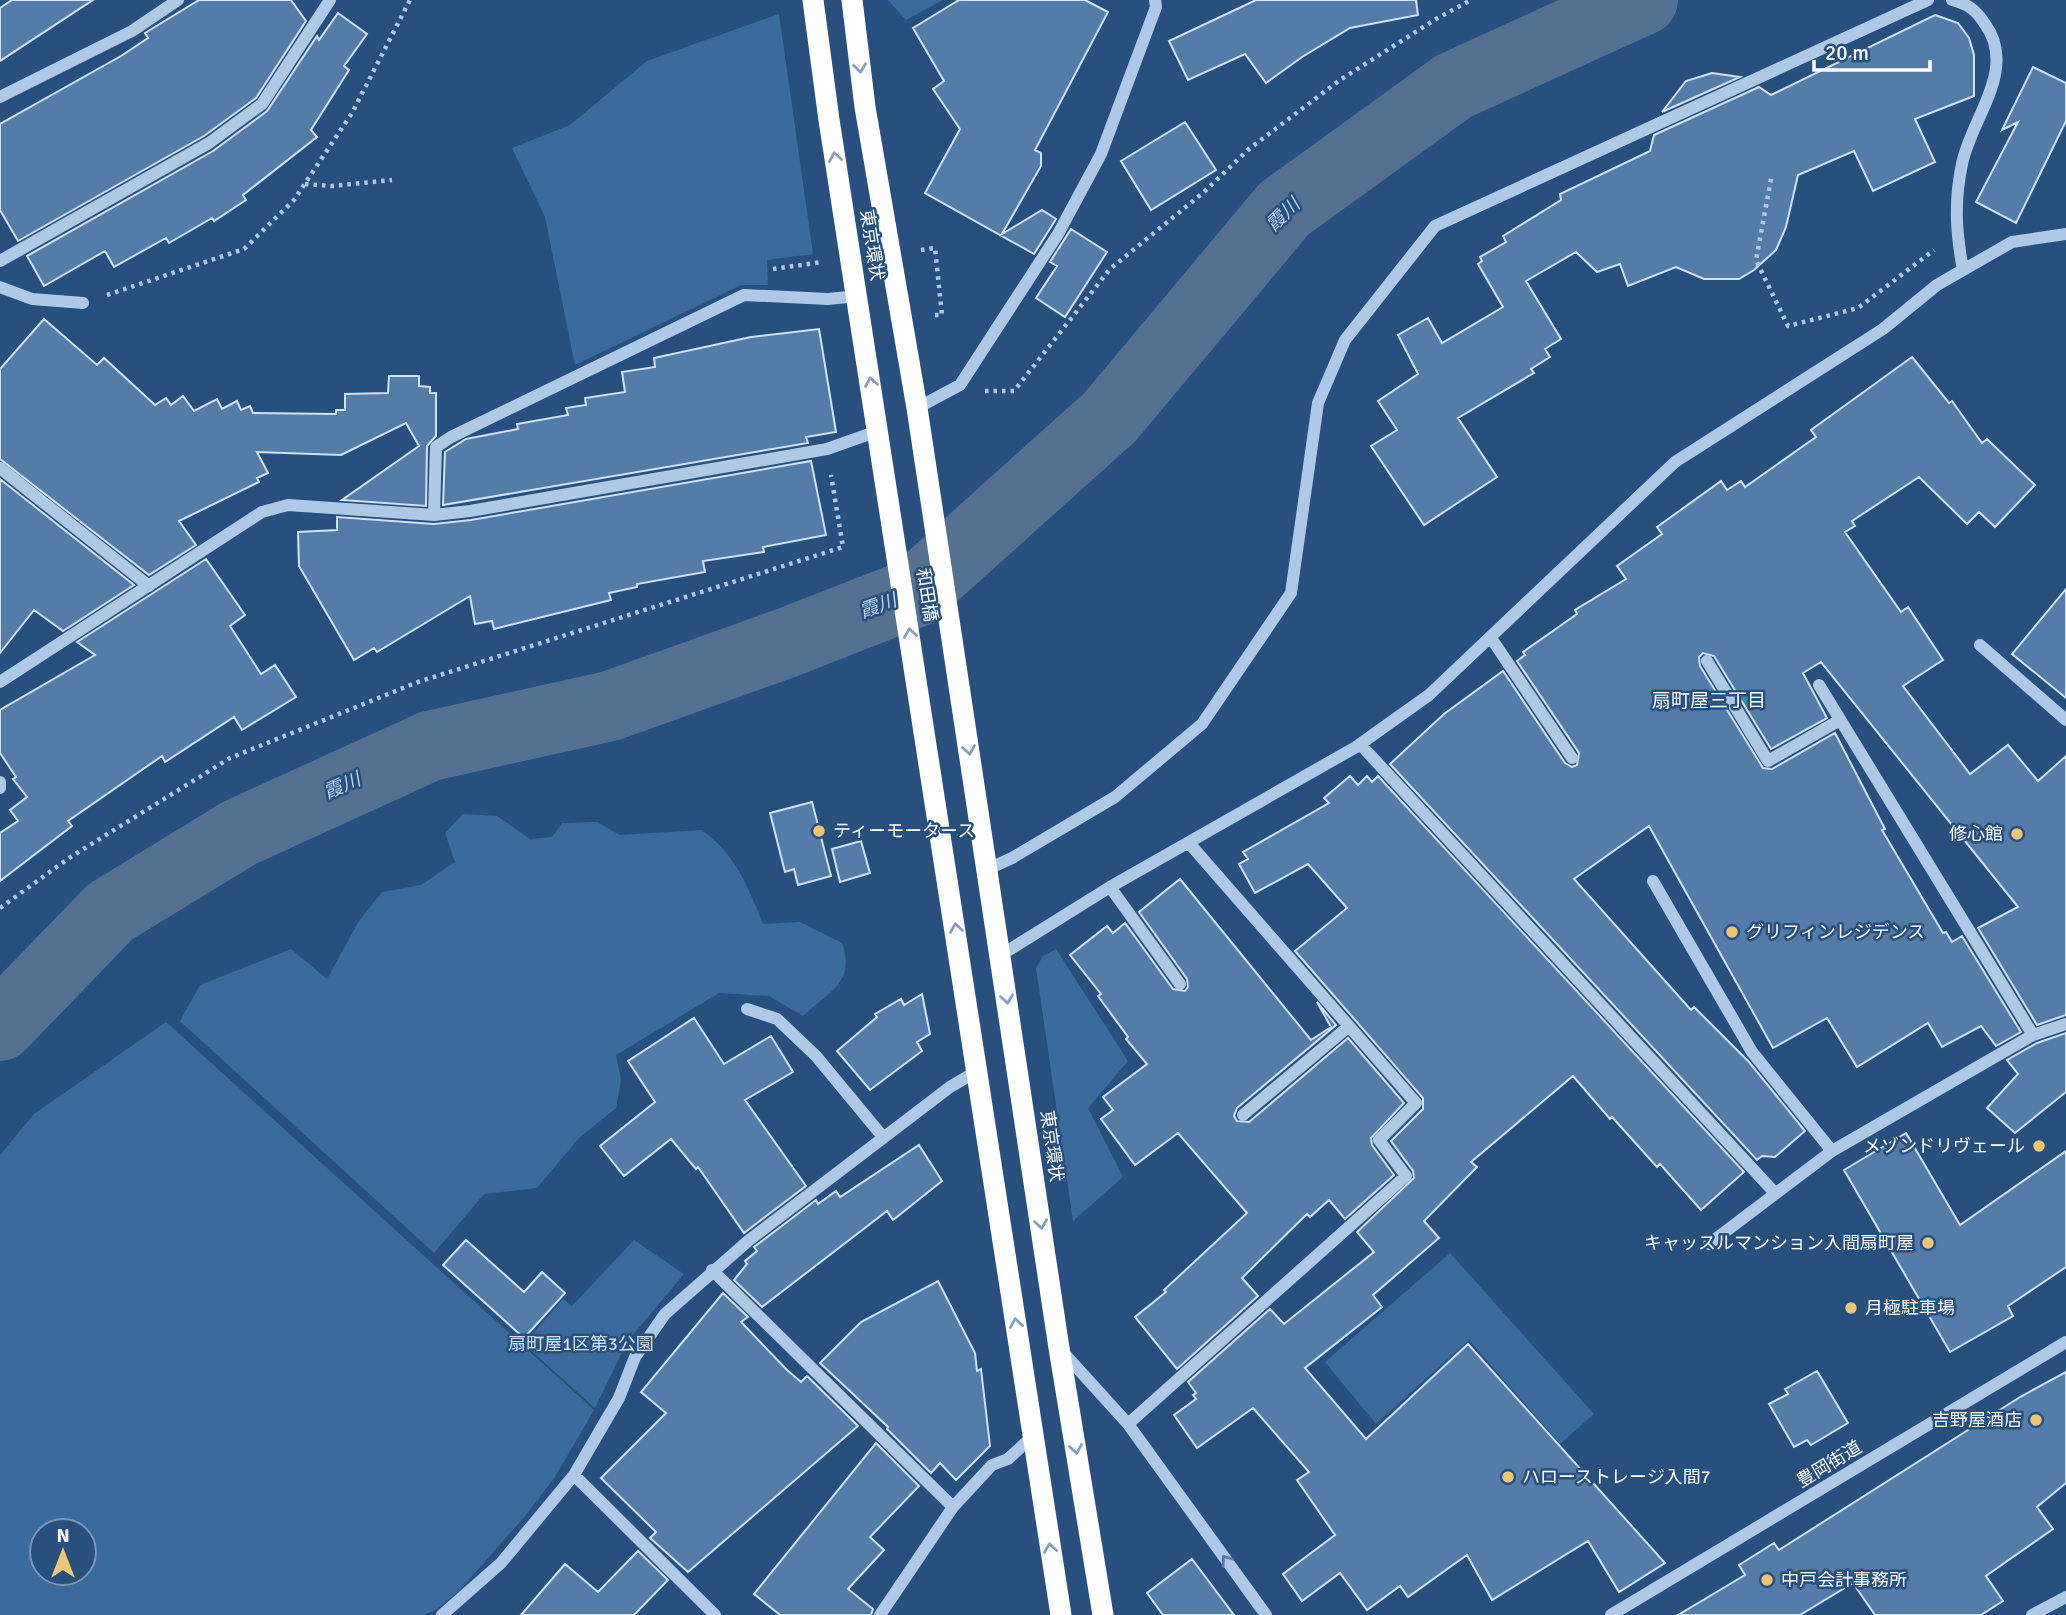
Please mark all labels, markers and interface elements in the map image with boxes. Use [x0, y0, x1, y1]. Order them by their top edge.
scale bar [1814, 28, 1930, 72]
text: 20 m [1825, 40, 1869, 66]
one-way arrow [853, 62, 868, 74]
one-way arrow [828, 151, 843, 163]
water label: 霞川 [1261, 192, 1306, 237]
street label: 東京環状 [856, 208, 888, 282]
one-way arrow [864, 376, 879, 388]
street label: 和田橋 [912, 567, 942, 623]
water label: 霞川 [856, 588, 902, 624]
one-way arrow [903, 627, 918, 638]
district label: 扇町屋三丁目 [1652, 689, 1766, 713]
one-way arrow [962, 744, 977, 756]
water label: 霞川 [320, 766, 366, 805]
place label: ティーモータース [833, 820, 975, 842]
marker: ティーモータース [811, 823, 827, 839]
place label: 修心館 [1949, 823, 2003, 845]
marker: 修心館 [2009, 826, 2025, 842]
place label: グリフィンレジデンス [1746, 921, 1925, 943]
one-way arrow [948, 922, 963, 934]
marker: グリフィンレジデンス [1724, 924, 1740, 940]
one-way arrow [1000, 993, 1015, 1005]
street label: 東京環状 [1036, 1109, 1068, 1183]
place label: メゾンドリヴェール [1863, 1135, 2025, 1157]
marker: メゾンドリヴェール [2031, 1138, 2047, 1154]
one-way arrow [1033, 1218, 1048, 1230]
place label: キャッスルマンション入間扇町屋 [1644, 1232, 1914, 1254]
marker: キャッスルマンション入間扇町屋 [1920, 1235, 1936, 1251]
place label: 月極駐車場 [1865, 1297, 1955, 1319]
marker: 月極駐車場 [1843, 1300, 1859, 1316]
one-way arrow [1009, 1317, 1024, 1329]
park label: 扇町屋1区第3公園 [508, 1333, 654, 1355]
place label: 吉野屋酒店 [1932, 1409, 2022, 1431]
marker: 吉野屋酒店 [2028, 1412, 2044, 1428]
street label: 豊岡街道 [1792, 1436, 1866, 1492]
one-way arrow [1068, 1443, 1083, 1455]
place label: ハローストレージ入間7 [1522, 1466, 1710, 1488]
marker: ハローストレージ入間7 [1500, 1469, 1516, 1485]
north arrow [28, 1517, 98, 1587]
text: N [56, 1524, 70, 1548]
one-way arrow [1043, 1542, 1058, 1553]
one-way arrow [1222, 1555, 1234, 1568]
place label: 中戸会計事務所 [1781, 1569, 1907, 1591]
marker: 中戸会計事務所 [1759, 1572, 1775, 1588]

